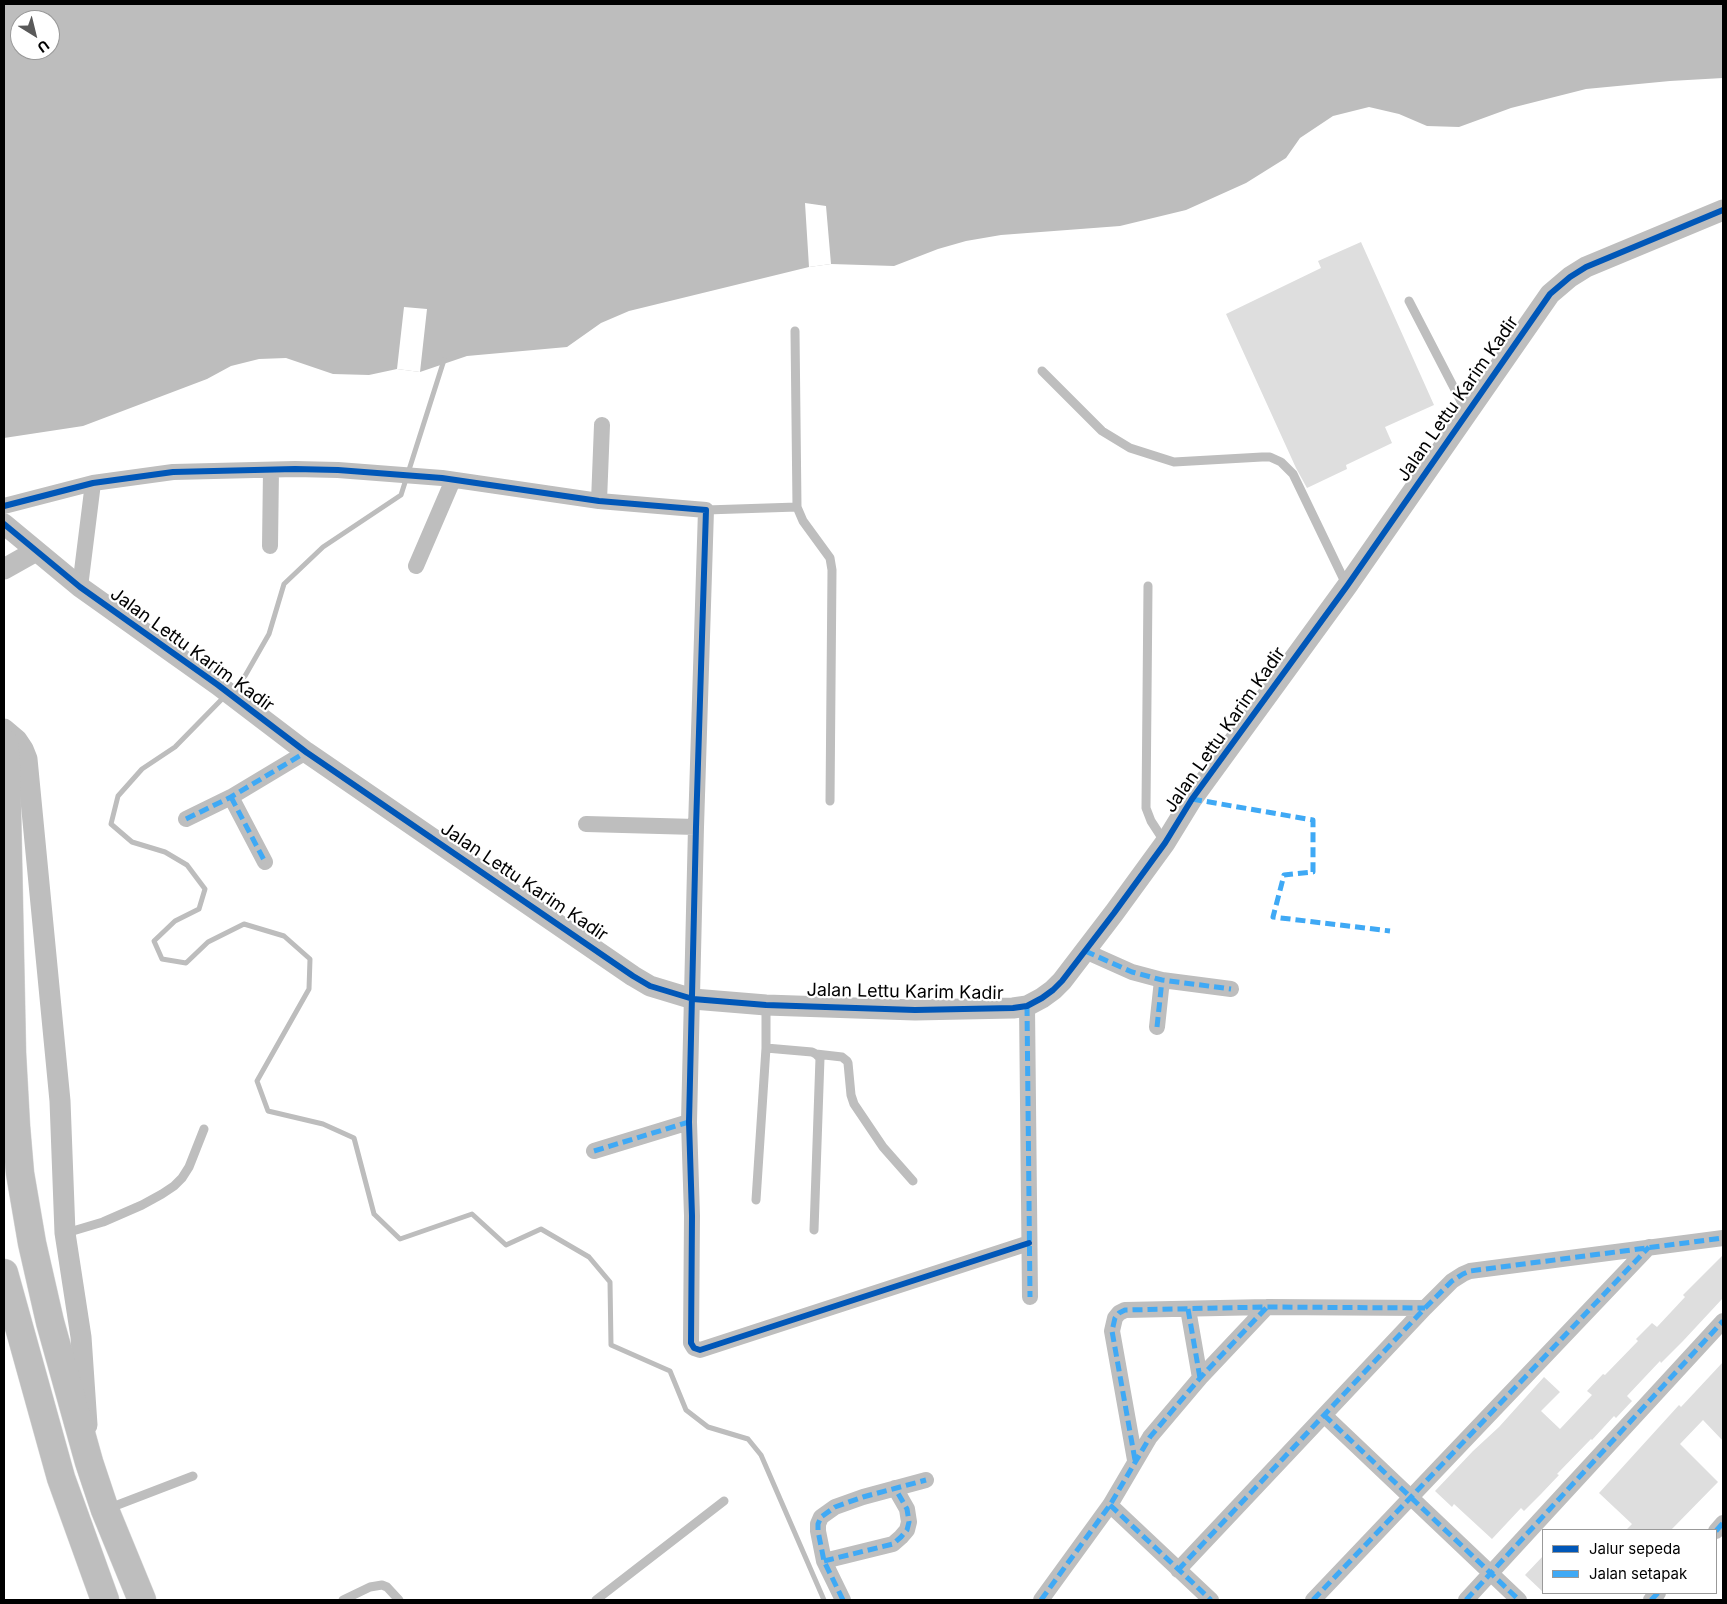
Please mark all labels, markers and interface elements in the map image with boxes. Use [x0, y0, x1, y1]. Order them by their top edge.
north arrow [10, 10, 60, 60]
text: U [34, 37, 53, 57]
street label: Jalan Lettu Karim Kadir [1393, 312, 1523, 486]
street label: Jalan Lettu Karim Kadir [106, 583, 278, 717]
street label: Jalan Lettu Karim Kadir [1160, 643, 1290, 817]
street label: Jalan Lettu Karim Kadir [436, 818, 612, 946]
street label: Jalan Lettu Karim Kadir [806, 979, 1004, 1005]
legend [1542, 1529, 1717, 1594]
text: Jalur sepeda [1589, 1539, 1681, 1558]
text: Jalan setapak [1589, 1564, 1687, 1583]

